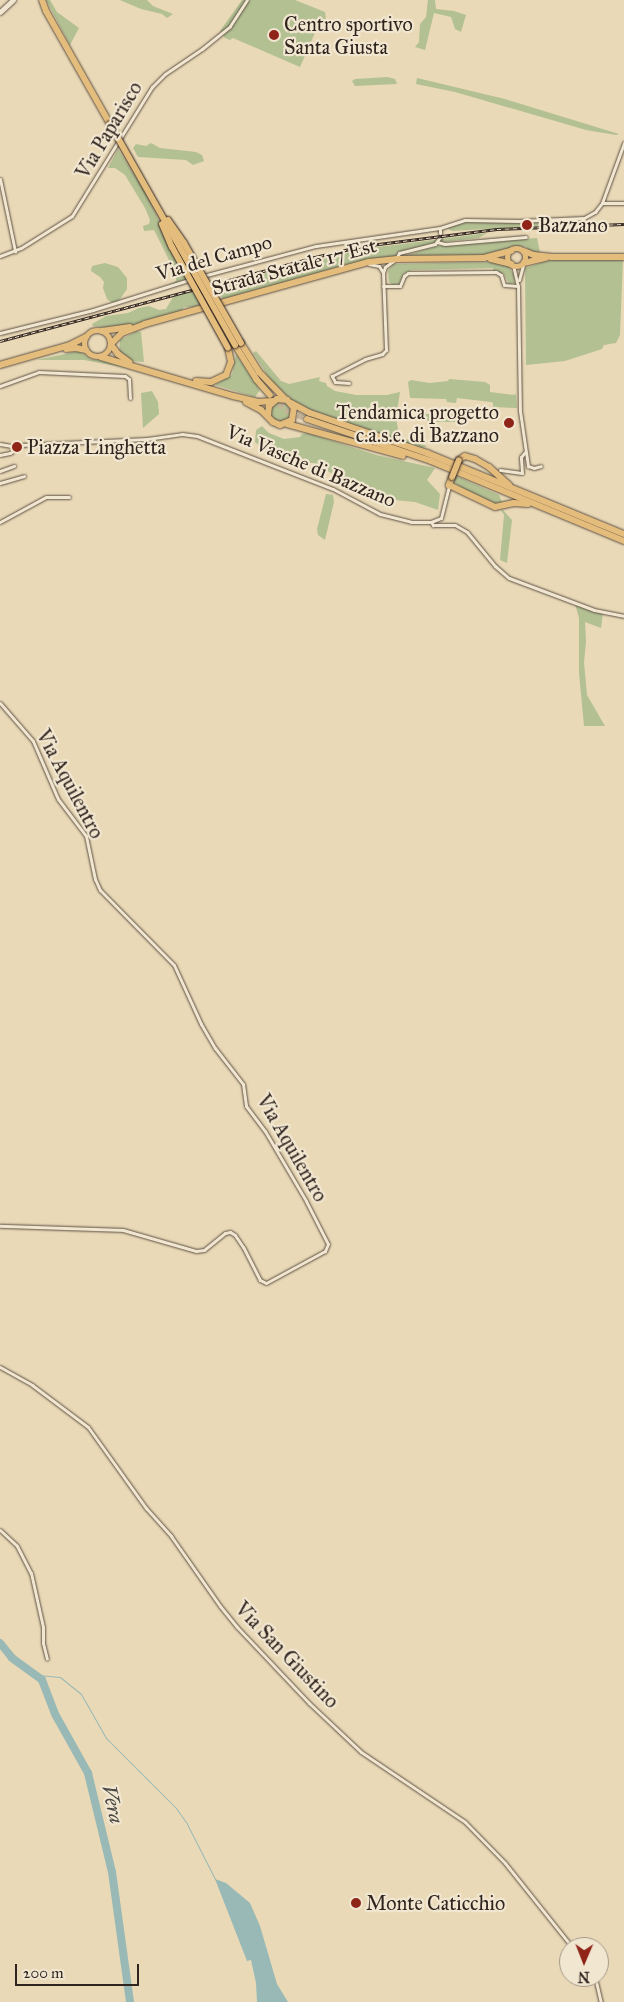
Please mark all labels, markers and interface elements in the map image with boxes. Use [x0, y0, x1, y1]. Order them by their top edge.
place label: Centro sportivo Santa Giusta [284, 12, 413, 59]
marker: Centro sportivo Santa Giusta [268, 29, 280, 41]
street label: Via Paparisco [71, 77, 147, 183]
place label: Bazzano [538, 213, 608, 237]
marker: Bazzano [520, 218, 534, 232]
street label: Via del Campo [153, 230, 275, 286]
street label: Strada Statale 17 Est [209, 233, 379, 301]
place label: Tendamica progetto c.a.s.e. di Bazzano [336, 400, 499, 447]
marker: Tendamica progetto c.a.s.e. di Bazzano [503, 417, 515, 429]
street label: Via Vasche di Bazzano [223, 419, 399, 513]
place label: Piazza Linghetta [27, 435, 166, 459]
marker: Piazza Linghetta [11, 441, 23, 453]
street label: Via Aquilentro [31, 725, 109, 843]
street label: Via Aquilentro [252, 1090, 332, 1206]
street label: Via San Giustino [230, 1597, 344, 1713]
water label: Vera [96, 1782, 130, 1826]
place label: Monte Caticchio [366, 1891, 505, 1915]
marker: Monte Caticchio [350, 1897, 362, 1909]
north arrow [559, 1937, 609, 1987]
scale bar [18, 1954, 141, 1986]
text: 200 m [23, 1964, 64, 1982]
text: N [578, 1968, 590, 1985]

